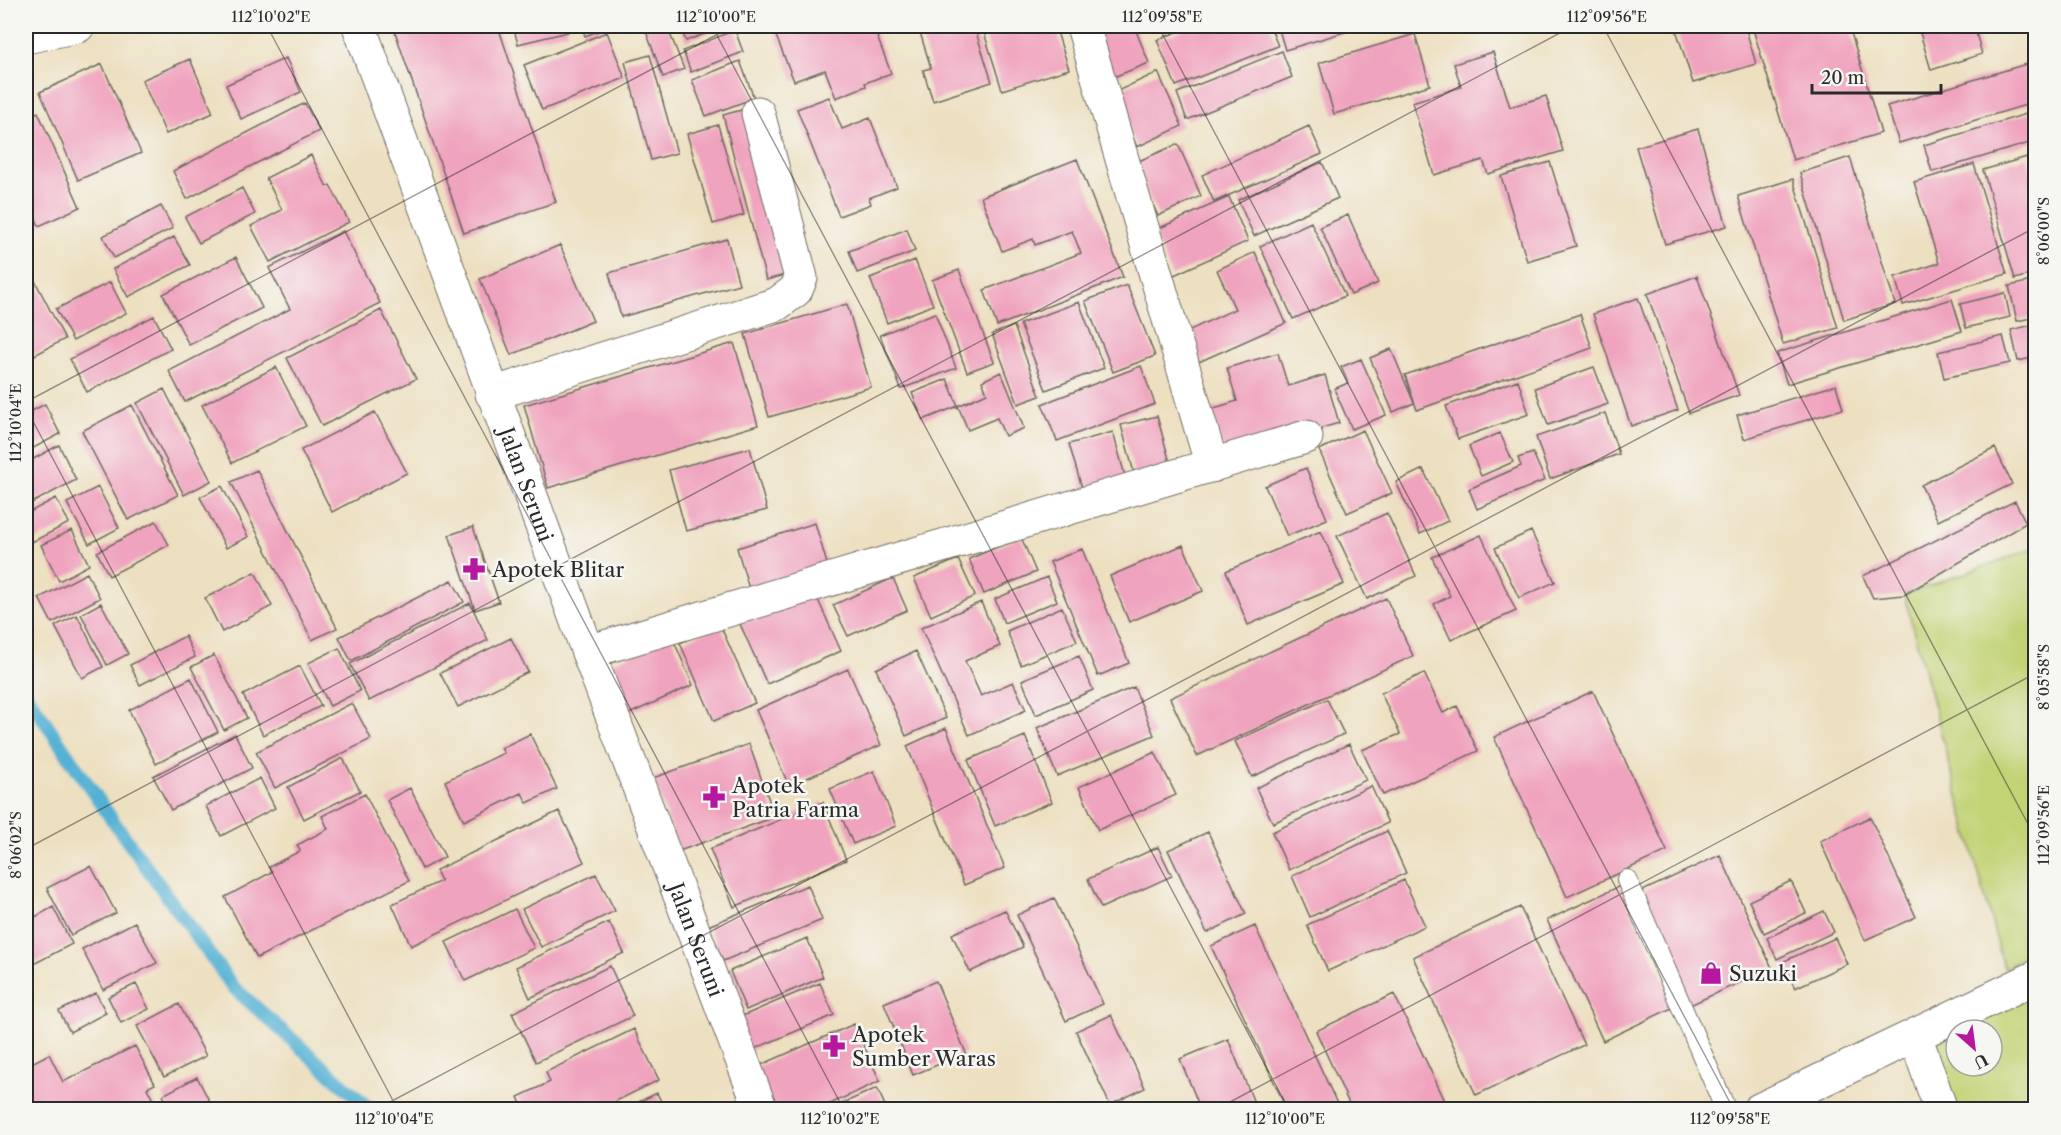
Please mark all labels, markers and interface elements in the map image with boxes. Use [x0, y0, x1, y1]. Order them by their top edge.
text: 112°10'02"E [231, 7, 311, 26]
text: 112°10'00"E [676, 7, 756, 26]
text: 112°09'58"E [1122, 7, 1202, 26]
text: 112°09'56"E [1567, 7, 1647, 26]
scale bar [1812, 57, 1941, 95]
text: 20 m [1821, 67, 1865, 89]
text: 8°06'00"S [2034, 197, 2053, 265]
text: 112°10'04"E [6, 383, 25, 463]
street label: Jalan Seruni [493, 421, 559, 545]
pharmacy icon: Apotek Blitar [461, 556, 487, 582]
place label: Apotek Blitar [491, 557, 625, 582]
text: 8°05'58"S [2034, 644, 2053, 710]
place label: Apotek Patria Farma [731, 773, 860, 822]
pharmacy icon: Apotek Patria Farma [701, 784, 727, 810]
text: 112°09'56"E [2034, 785, 2053, 865]
text: 8°06'02"S [6, 811, 25, 879]
street label: Jalan Seruni [663, 876, 730, 1000]
shop icon: Suzuki [1698, 960, 1724, 986]
place label: Suzuki [1729, 961, 1797, 986]
north arrow [1944, 1018, 2004, 1078]
place label: Apotek Sumber Waras [851, 1022, 996, 1071]
pharmacy icon: Apotek Sumber Waras [821, 1033, 847, 1059]
text: U [1971, 1049, 1991, 1073]
text: 112°10'04"E [354, 1109, 434, 1128]
text: 112°10'02"E [800, 1109, 880, 1128]
text: 112°10'00"E [1245, 1109, 1325, 1128]
text: 112°09'58"E [1690, 1109, 1770, 1128]

